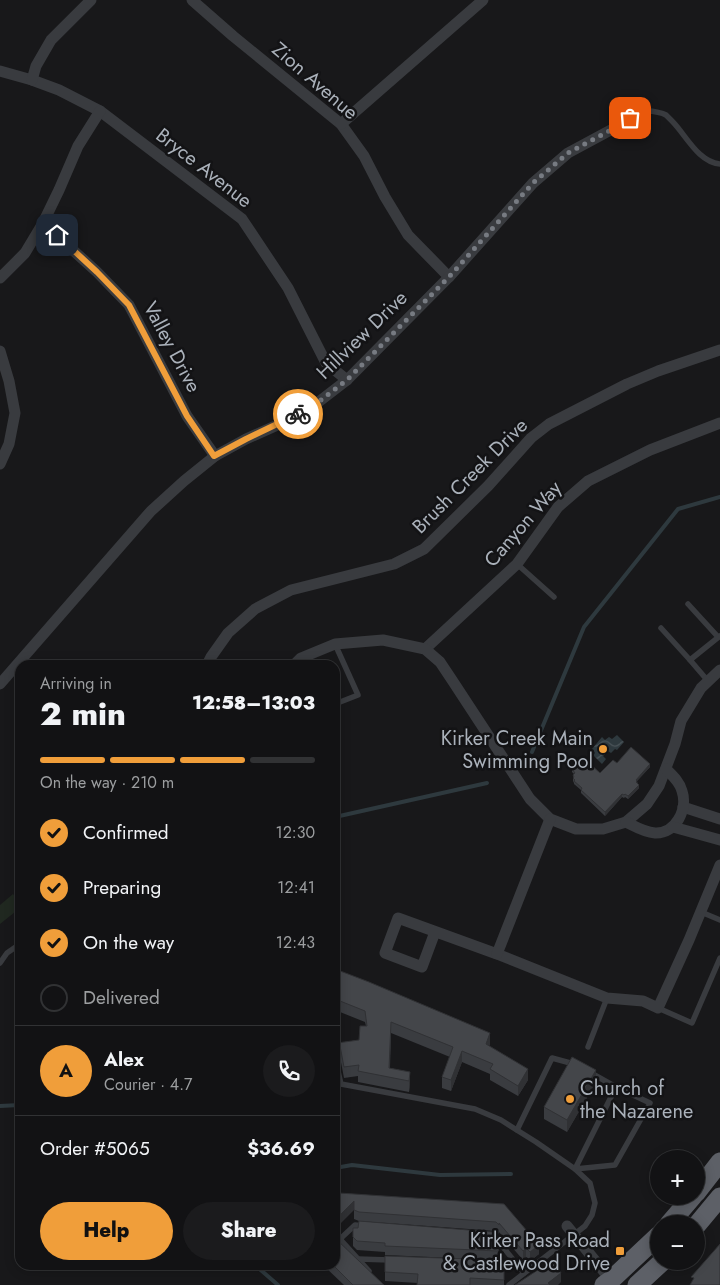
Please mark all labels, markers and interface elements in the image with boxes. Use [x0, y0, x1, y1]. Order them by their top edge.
street label: Zion Avenue [266, 35, 364, 127]
pin [609, 97, 651, 139]
icon: bag [616, 104, 644, 132]
street label: Bryce Avenue [150, 121, 258, 215]
pin [36, 214, 78, 256]
icon: home [43, 221, 71, 249]
street label: Hillview Drive [310, 284, 414, 386]
street label: Valley Drive [136, 296, 208, 398]
courier [273, 389, 323, 439]
icon: bike [284, 400, 312, 428]
street label: Brush Creek Drive [406, 412, 534, 540]
street label: Canyon Way [477, 474, 569, 573]
text: Arriving in [40, 672, 112, 695]
text: 12:58–13:03 [192, 689, 315, 716]
text: 2 min [40, 691, 126, 737]
place label: Kirker Creek Main Swimming Pool [441, 724, 593, 776]
marker: Kirker Creek Main Swimming Pool [597, 743, 609, 755]
text: On the way · 210 m [40, 771, 174, 794]
icon: check [40, 819, 68, 847]
text: Confirmed [83, 819, 169, 846]
text: 12:30 [276, 821, 315, 844]
icon: check [40, 874, 68, 902]
text: Preparing [83, 874, 161, 901]
text: 12:41 [277, 876, 315, 899]
icon: check [40, 929, 68, 957]
text: On the way [83, 929, 174, 956]
text: 12:43 [276, 931, 315, 954]
text: Delivered [83, 984, 160, 1011]
button: phone [263, 1045, 315, 1097]
text: Alex [104, 1046, 144, 1073]
text: A [59, 1057, 73, 1084]
text: Courier · 4.7 [104, 1073, 192, 1096]
place label: Church of the Nazarene [580, 1074, 693, 1126]
marker: Church of the Nazarene [564, 1093, 576, 1105]
text: Order #5065 [40, 1135, 150, 1162]
text: $36.69 [247, 1135, 315, 1162]
map controls [650, 1150, 705, 1270]
button: + [650, 1150, 705, 1205]
button: Help [40, 1202, 173, 1260]
button: Share [183, 1202, 315, 1260]
button: − [650, 1215, 705, 1270]
place label: Kirker Pass Road & Castlewood Drive [443, 1226, 610, 1278]
marker: Kirker Pass Road & Castlewood Drive [614, 1245, 626, 1257]

